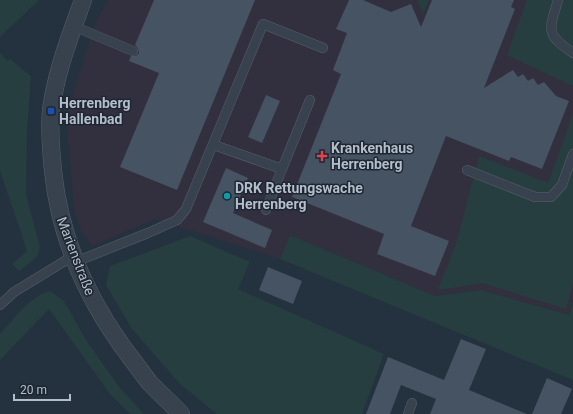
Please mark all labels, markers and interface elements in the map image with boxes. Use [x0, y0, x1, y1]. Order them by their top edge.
place label: Herrenberg Hallenbad [59, 95, 130, 127]
marker: Herrenberg Hallenbad [46, 106, 56, 116]
place label: Krankenhaus Herrenberg [331, 140, 413, 172]
marker: Krankenhaus Herrenberg [316, 150, 328, 162]
place label: DRK Rettungswache Herrenberg [235, 180, 363, 212]
marker: DRK Rettungswache Herrenberg [222, 191, 232, 201]
street label: Marienstraße [54, 214, 98, 298]
scale bar [14, 376, 70, 402]
text: 20 m [20, 383, 47, 397]

